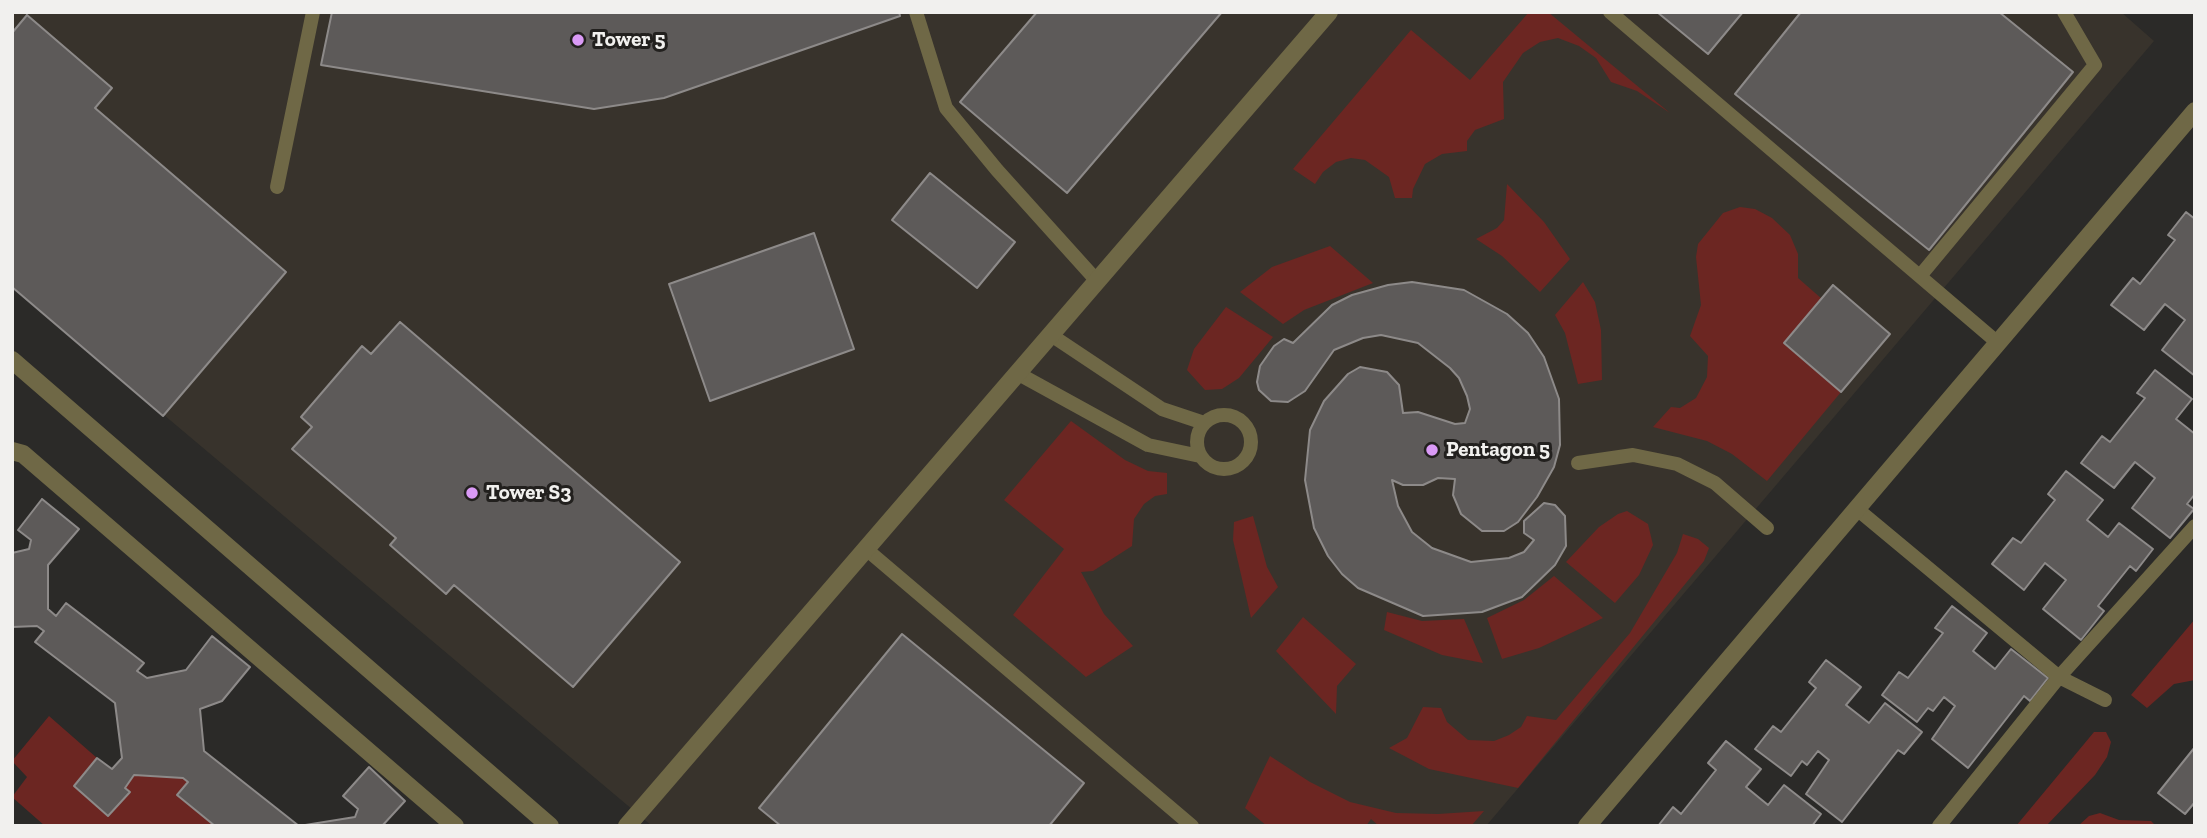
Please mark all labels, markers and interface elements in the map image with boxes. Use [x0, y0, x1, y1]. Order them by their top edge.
place label: Tower 5 [592, 27, 665, 53]
marker: Tower 5 [570, 32, 586, 48]
place label: Pentagon 5 [1446, 437, 1550, 463]
marker: Pentagon 5 [1424, 442, 1440, 458]
place label: Tower S3 [486, 480, 571, 506]
marker: Tower S3 [464, 485, 480, 501]

